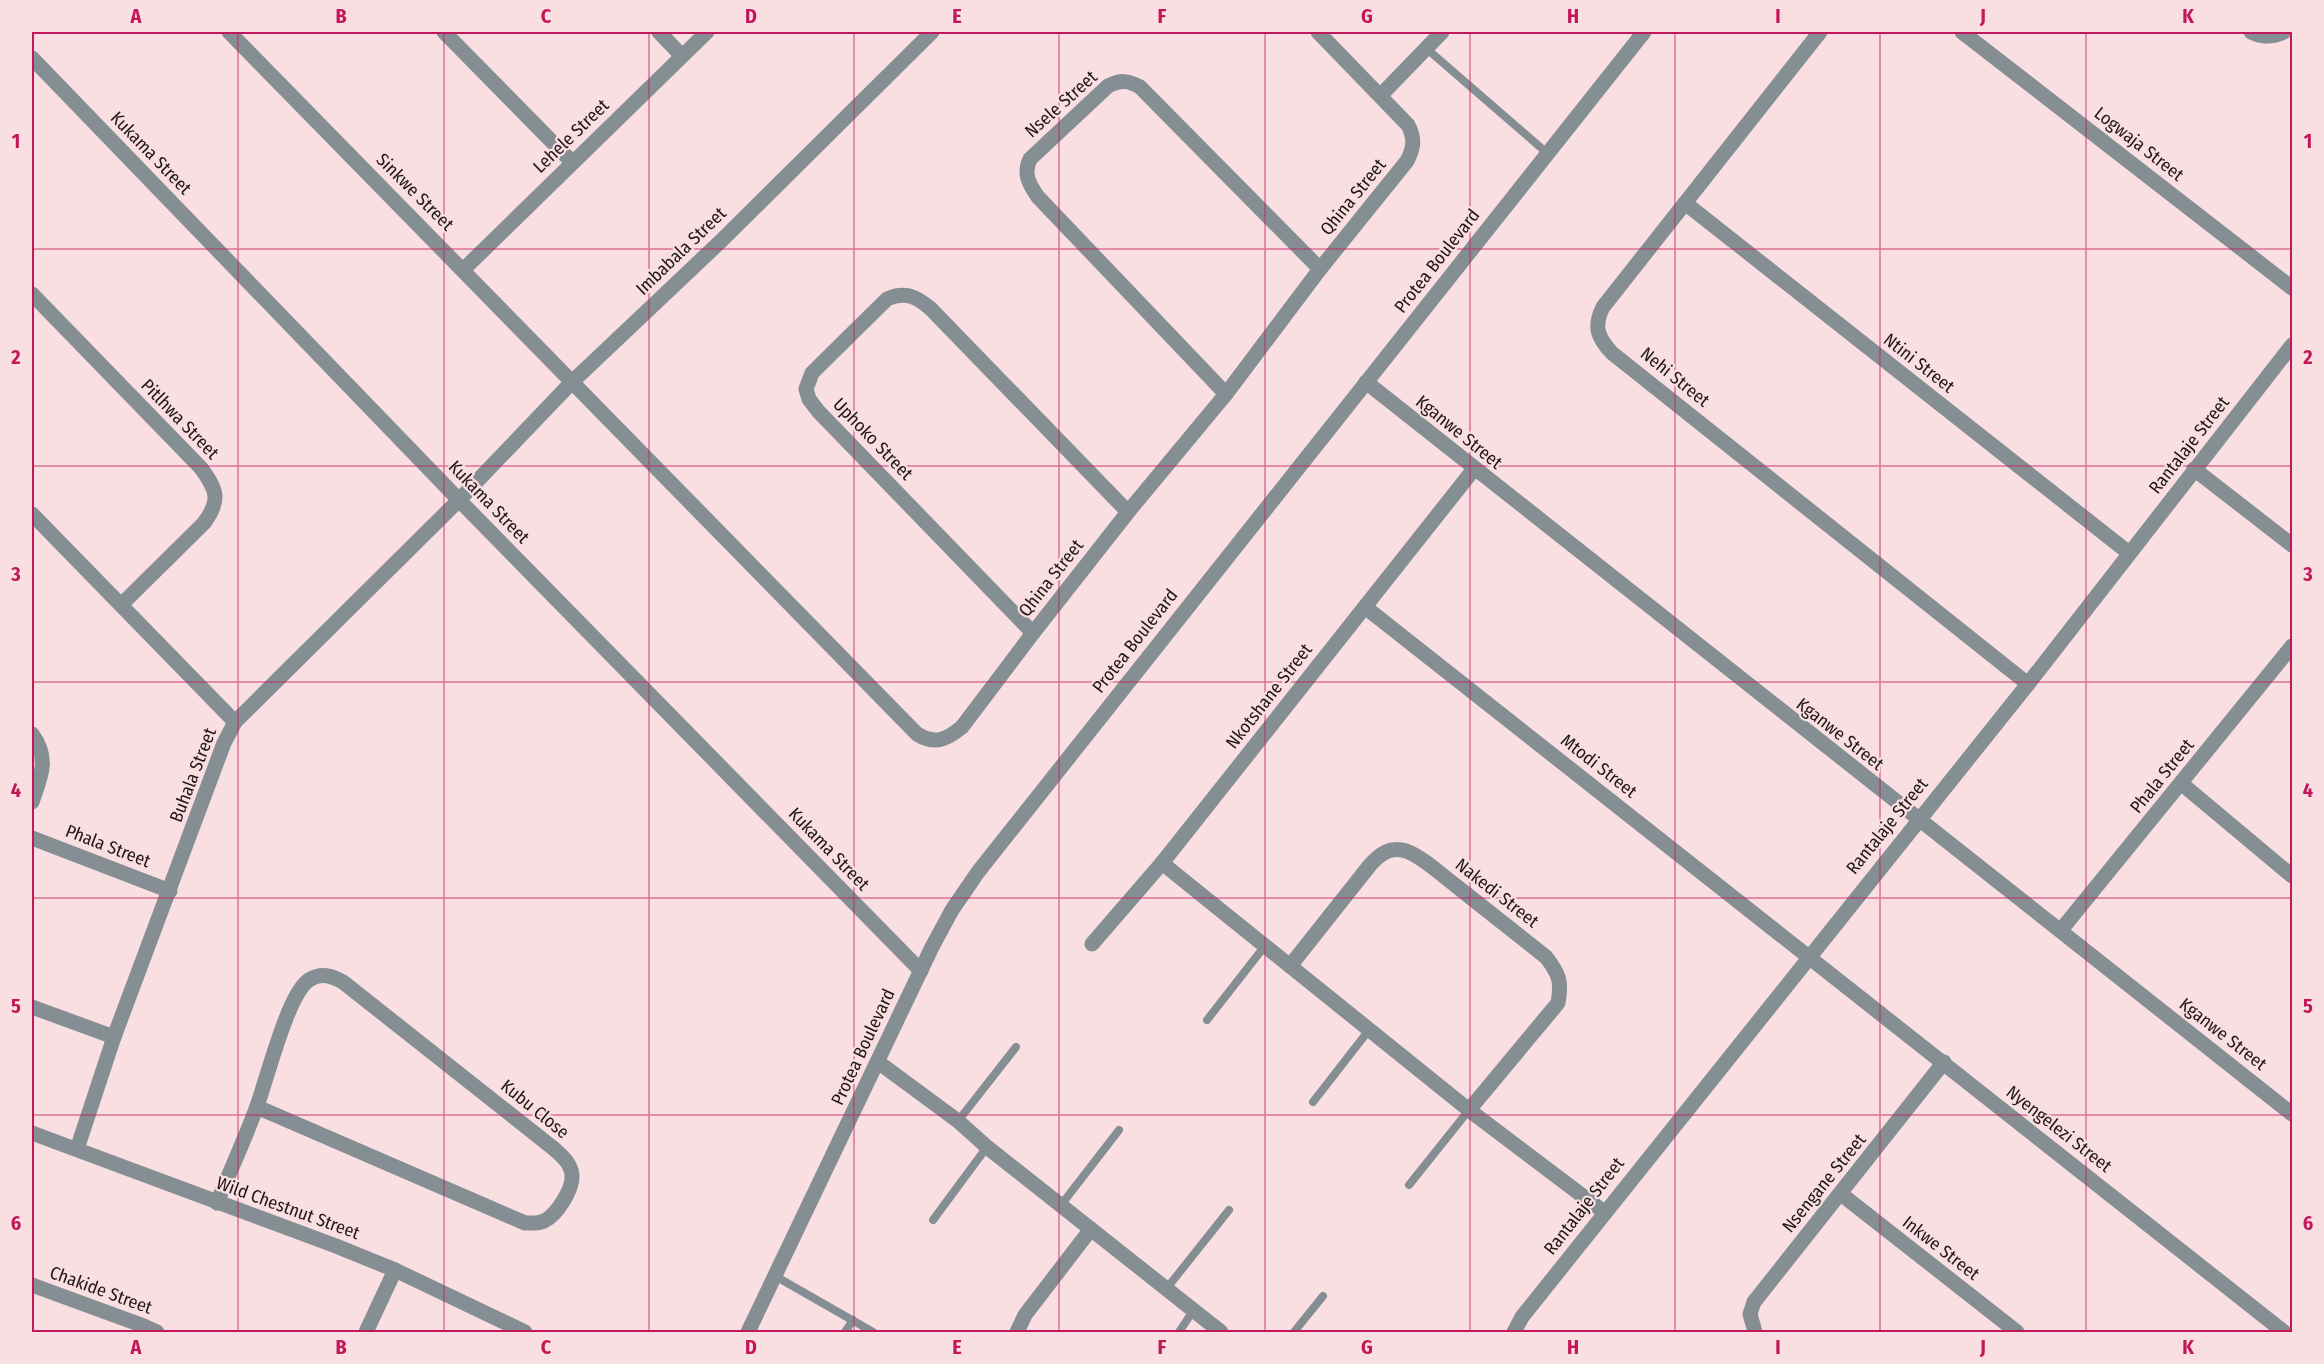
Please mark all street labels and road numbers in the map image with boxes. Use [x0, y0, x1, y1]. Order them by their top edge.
street label: Nsele Street [1020, 66, 1102, 142]
street label: Lehele Street [529, 94, 614, 178]
street label: Logwaja Street [2090, 102, 2188, 186]
street label: Kukama Street [106, 107, 196, 199]
street label: Sinkwe Street [372, 149, 458, 235]
street label: Qhina Street [1315, 154, 1391, 240]
street label: Imbabala Street [631, 202, 731, 299]
street label: Protea Boulevard [1390, 205, 1484, 317]
street label: Ntini Street [1879, 329, 1959, 398]
street label: Nehi Street [1636, 343, 1714, 412]
street label: Pitlhwa Street [136, 374, 224, 464]
street label: Kganwe Street [1411, 390, 1507, 474]
street label: Rantalaje Street [2144, 392, 2234, 498]
street label: Uphoko Street [829, 393, 918, 485]
street label: Kukama Street [444, 456, 534, 548]
street label: Qhina Street [1014, 535, 1088, 621]
street label: Protea Boulevard [1088, 585, 1182, 697]
street label: Nkotshane Street [1221, 639, 1317, 753]
street label: Kganwe Street [1792, 693, 1888, 775]
street label: Buhala Street [165, 725, 221, 825]
street label: Mtodi Street [1557, 729, 1642, 803]
street label: Phala Street [2125, 734, 2199, 818]
street label: Rantalaje Street [1841, 773, 1933, 879]
street label: Kukama Street [784, 803, 874, 895]
street label: Phala Street [62, 820, 154, 872]
street label: Nakedi Street [1451, 854, 1543, 932]
street label: Protea Boulevard [826, 985, 900, 1109]
street label: Kganwe Street [2175, 993, 2271, 1075]
street label: Kubu Close [496, 1075, 574, 1143]
street label: Nyengelezi Street [2002, 1081, 2116, 1177]
street label: Nsengane Street [1777, 1129, 1871, 1237]
street label: Rantalaje Street [1539, 1153, 1629, 1259]
street label: Wild Chestnut Street [213, 1172, 363, 1244]
street label: Inkwe Street [1898, 1211, 1984, 1285]
street label: Chakide Street [47, 1261, 155, 1319]

